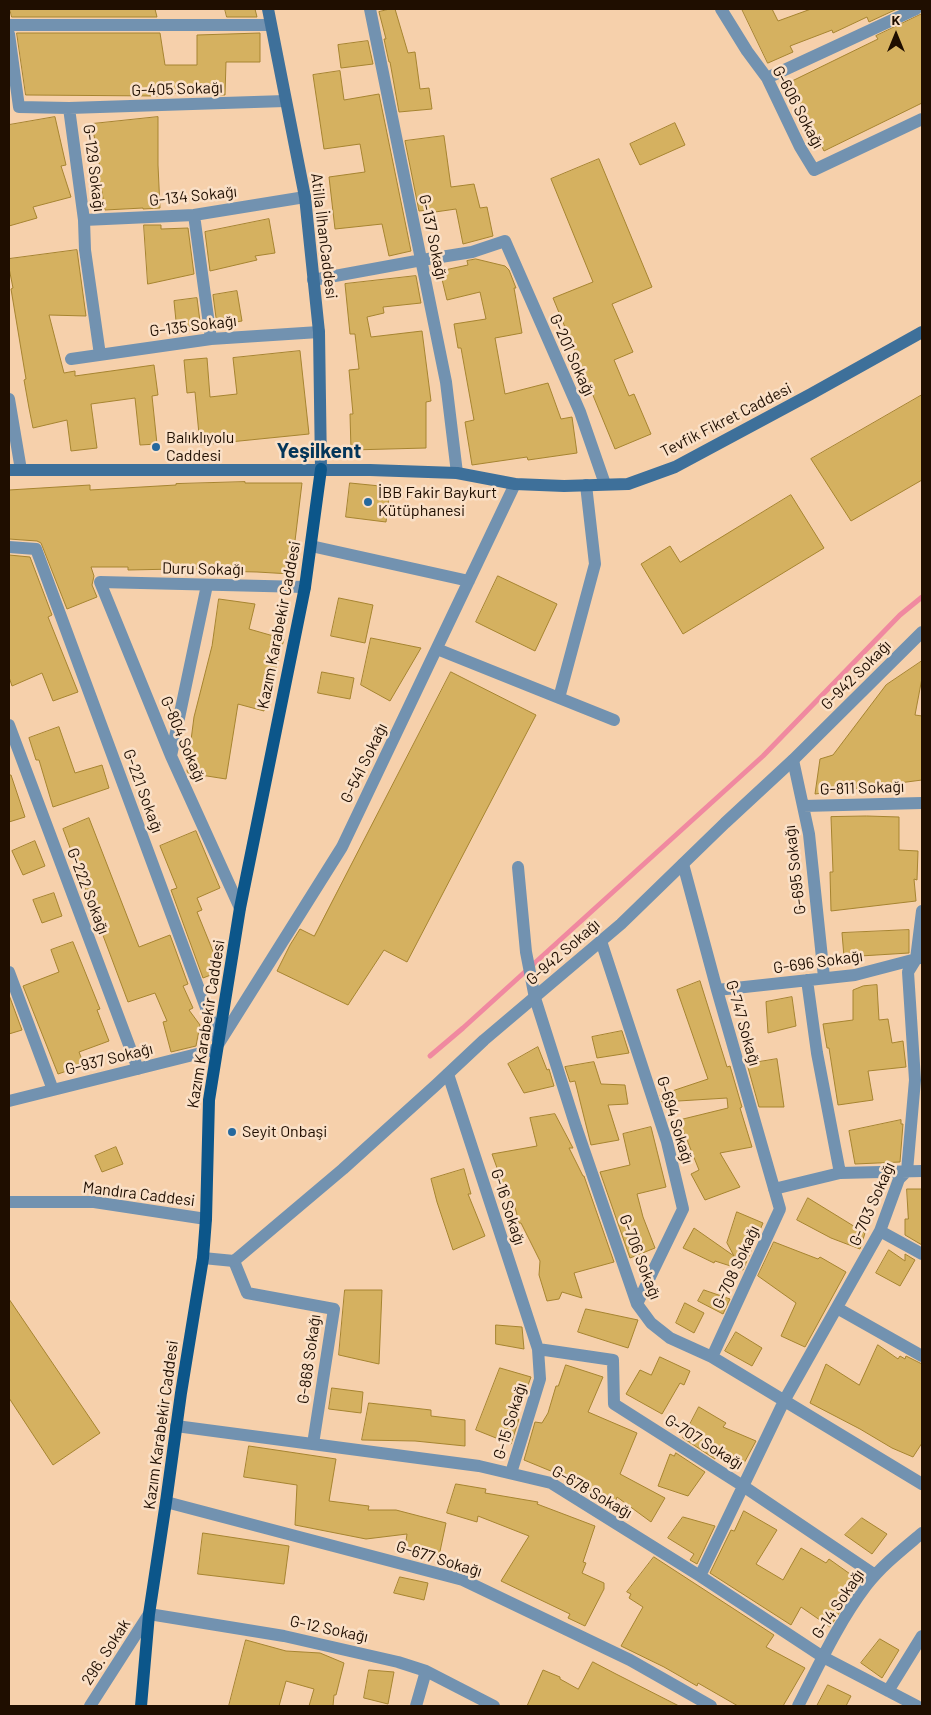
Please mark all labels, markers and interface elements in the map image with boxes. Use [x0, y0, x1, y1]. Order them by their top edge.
north arrow [871, 10, 921, 60]
text: K [892, 11, 900, 28]
street label: G-606 Sokağı [768, 62, 828, 152]
street label: G-405 Sokağı [131, 78, 223, 100]
street label: G-129 Sokağı [79, 123, 109, 213]
street label: Atilla İlhanCaddesi [307, 172, 341, 300]
street label: G-134 Sokağı [148, 182, 238, 210]
street label: G-137 Sokağı [415, 193, 451, 281]
street label: G-135 Sokağı [148, 311, 238, 341]
street label: G-201 Sokağı [545, 311, 599, 399]
street label: Tevfik Fikret Caddesi [657, 379, 795, 461]
place label: Balıklıyolu Caddesi [166, 428, 234, 466]
district label: Yeşilkent [277, 438, 361, 464]
marker: Balıklıyolu Caddesi [150, 441, 162, 453]
place label: İBB Fakir Baykurt Kütüphanesi [378, 483, 497, 521]
marker: İBB Fakir Baykurt Kütüphanesi [362, 496, 374, 508]
street label: Kazım Karabekir Caddesi [253, 539, 305, 711]
street label: Duru Sokağı [162, 559, 244, 579]
street label: G-942 Sokağı [817, 636, 895, 714]
street label: G-804 Sokağı [156, 693, 210, 785]
street label: G-541 Sokağı [336, 720, 392, 806]
street label: G-221 Sokağı [119, 746, 167, 836]
street label: G-811 Sokağı [819, 777, 905, 799]
street label: G-695 Sokağı [780, 824, 810, 916]
street label: G-222 Sokağı [63, 845, 113, 937]
street label: G-942 Sokağı [522, 915, 604, 989]
street label: Kazım Karabekir Caddesi [183, 938, 229, 1110]
street label: G-696 Sokağı [772, 946, 864, 978]
street label: G-747 Sokağı [722, 978, 764, 1068]
street label: G-937 Sokağı [63, 1039, 155, 1079]
street label: G-694 Sokağı [653, 1074, 697, 1166]
place label: Seyit Onbaşi [242, 1122, 327, 1142]
marker: Seyit Onbaşi [226, 1126, 238, 1138]
street label: G-703 Sokağı [845, 1159, 899, 1249]
street label: G-16 Sokağı [487, 1166, 529, 1248]
street label: Mandıra Caddesi [82, 1178, 196, 1210]
street label: G-706 Sokağı [615, 1212, 665, 1302]
street label: G-708 Sokağı [708, 1222, 764, 1312]
street label: G-868 Sokağı [293, 1313, 325, 1405]
street label: Kazım Karabekir Caddesi [140, 1339, 182, 1511]
street label: G-15 Sokağı [489, 1380, 531, 1462]
street label: G-707 Sokağı [661, 1410, 747, 1474]
street label: G-678 Sokağı [548, 1461, 636, 1523]
street label: G-677 Sokağı [394, 1537, 484, 1581]
street label: G-14 Sokağı [808, 1566, 868, 1642]
street label: G-12 Sokağı [288, 1611, 370, 1647]
street label: 296. Sokak [78, 1615, 134, 1689]

